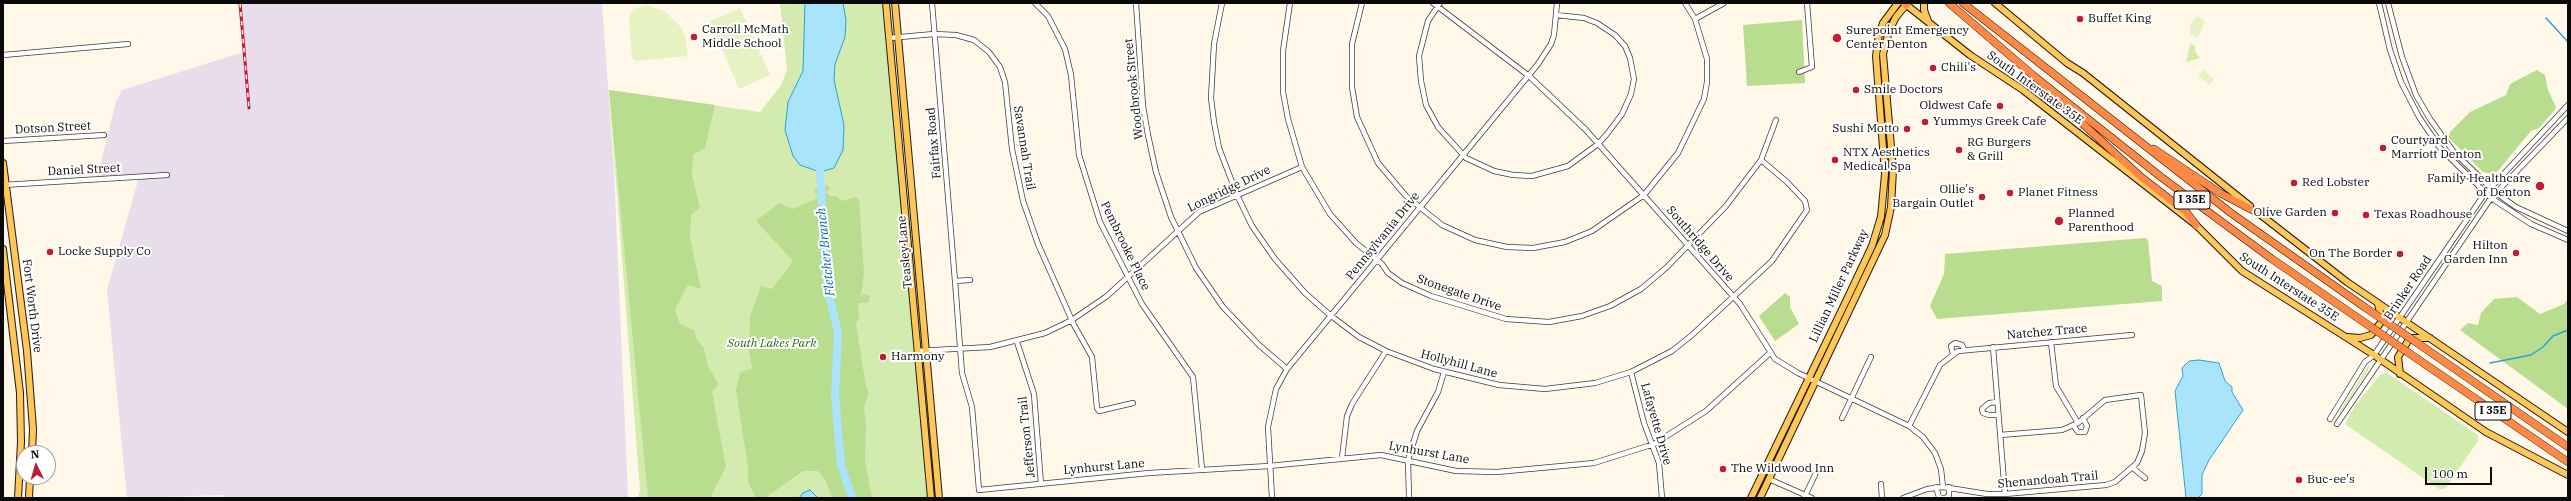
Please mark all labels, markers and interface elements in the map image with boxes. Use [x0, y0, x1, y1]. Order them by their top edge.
place label: Buffet King [2088, 12, 2151, 26]
marker: Buffet King [2075, 14, 2085, 24]
place label: Carroll McMath Middle School [702, 23, 789, 51]
place label: Surepoint Emergency Center Denton [1846, 24, 1969, 52]
marker: Carroll McMath Middle School [689, 32, 699, 42]
marker: Surepoint Emergency Center Denton [1831, 32, 1843, 44]
street label: Woodbrook Street [1122, 38, 1146, 140]
street label: South Interstate 35E [1984, 48, 2086, 128]
place label: Chili's [1941, 61, 1976, 75]
marker: Chili's [1928, 63, 1938, 73]
place label: Smile Doctors [1864, 83, 1943, 97]
marker: Smile Doctors [1851, 85, 1861, 95]
place label: Oldwest Cafe [1919, 99, 1992, 113]
marker: Oldwest Cafe [1995, 101, 2005, 111]
street label: Savannah Trail [1010, 105, 1038, 191]
street label: Fairfax Road [924, 107, 944, 179]
place label: Yummys Greek Cafe [1933, 115, 2046, 129]
marker: Yummys Greek Cafe [1920, 117, 1930, 127]
street label: Dotson Street [15, 119, 91, 137]
place label: Sushi Motto [1832, 122, 1899, 136]
marker: Sushi Motto [1902, 124, 1912, 134]
place label: Courtyard Marriott Denton [2391, 134, 2482, 162]
place label: RG Burgers & Grill [1967, 136, 2031, 164]
marker: Courtyard Marriott Denton [2378, 143, 2388, 153]
marker: RG Burgers & Grill [1954, 145, 1964, 155]
place label: NTX Aesthetics Medical Spa [1843, 146, 1930, 174]
marker: NTX Aesthetics Medical Spa [1830, 155, 1840, 165]
street label: Daniel Street [47, 161, 121, 179]
street label: Longridge Drive [1185, 163, 1273, 215]
place label: Family Healthcare of Denton [2427, 172, 2531, 200]
place label: Red Lobster [2302, 176, 2369, 190]
marker: Red Lobster [2289, 178, 2299, 188]
marker: Family Healthcare of Denton [2534, 180, 2546, 192]
place label: Ollie's Bargain Outlet [1892, 183, 1974, 211]
place label: Planet Fitness [2018, 186, 2098, 200]
marker: Planet Fitness [2005, 188, 2015, 198]
street label: Pennsylvania Drive [1343, 189, 1423, 283]
road number: I 35E [2174, 191, 2210, 209]
marker: Ollie's Bargain Outlet [1977, 192, 1987, 202]
street label: Pembrooke Place [1097, 199, 1153, 293]
street label: Southridge Drive [1663, 203, 1737, 285]
place label: Olive Garden [2253, 206, 2327, 220]
water label: Fletcher Branch [814, 207, 838, 297]
place label: Planned Parenthood [2068, 207, 2134, 235]
marker: Olive Garden [2330, 208, 2340, 218]
place label: Texas Roadhouse [2374, 208, 2472, 222]
marker: Texas Roadhouse [2361, 210, 2371, 220]
street label: Teasley Lane [895, 215, 915, 289]
marker: Planned Parenthood [2053, 215, 2065, 227]
street label: Lillian Miller Parkway [1806, 227, 1872, 345]
place label: Hilton Garden Inn [2444, 239, 2508, 267]
place label: Locke Supply Co [58, 245, 151, 259]
marker: Locke Supply Co [45, 247, 55, 257]
place label: On The Border [2309, 247, 2392, 261]
marker: Hilton Garden Inn [2511, 248, 2521, 258]
street label: South Interstate 35E [2237, 249, 2341, 325]
marker: On The Border [2395, 249, 2405, 259]
street label: Brinker Road [2381, 253, 2435, 323]
street label: Fort Worth Drive [19, 258, 45, 354]
street label: Stonegate Drive [1415, 272, 1503, 314]
street label: Natchez Trace [2006, 321, 2088, 343]
park label: South Lakes Park [727, 337, 817, 351]
street label: Hollyhill Lane [1419, 347, 1499, 381]
place label: Harmony [891, 350, 944, 364]
marker: Harmony [878, 352, 888, 362]
street label: Lafayette Drive [1637, 381, 1675, 467]
street label: Jefferson Trail [1016, 396, 1038, 478]
road number: I 35E [2475, 402, 2511, 420]
street label: Lynhurst Lane [1388, 439, 1470, 467]
north arrow [16, 445, 56, 485]
text: N [30, 447, 40, 461]
street label: Lynhurst Lane [1063, 456, 1145, 478]
scale bar [2427, 459, 2494, 485]
place label: The Wildwood Inn [1731, 462, 1834, 476]
marker: The Wildwood Inn [1718, 464, 1728, 474]
text: 100 m [2432, 466, 2468, 481]
street label: Shenandoah Trail [1997, 468, 2099, 492]
place label: Buc-ee's [2307, 473, 2355, 487]
marker: Buc-ee's [2294, 475, 2304, 485]

